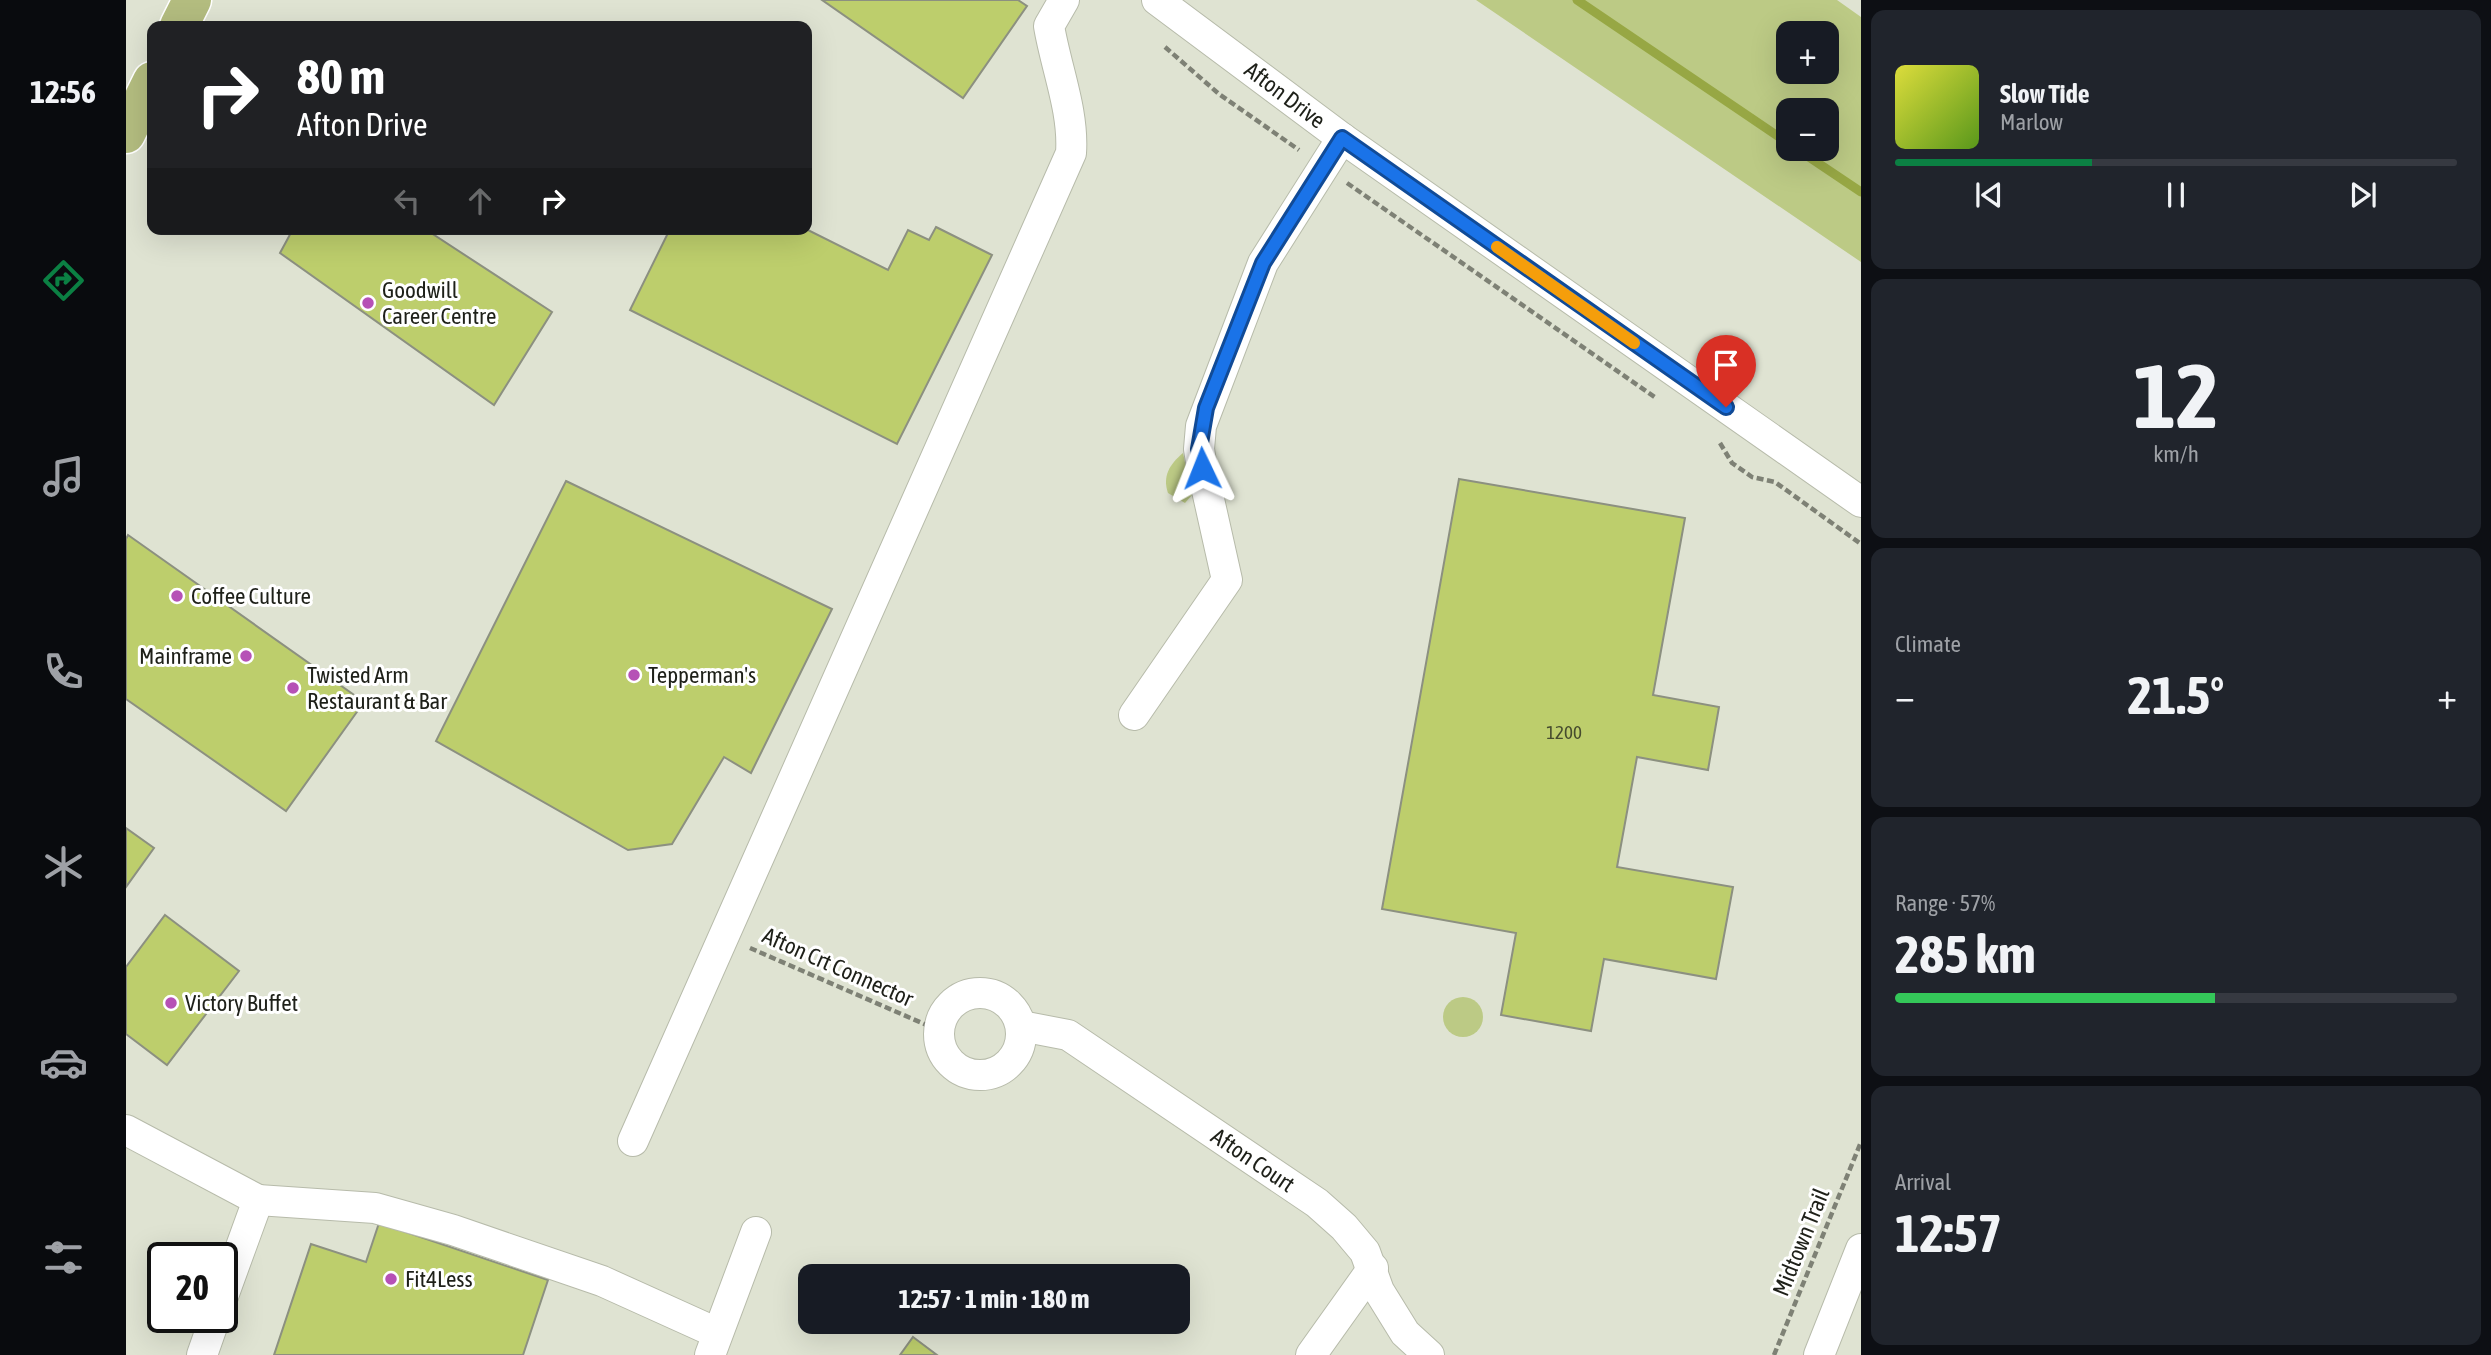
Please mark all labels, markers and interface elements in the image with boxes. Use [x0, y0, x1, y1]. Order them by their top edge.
map controls [1776, 21, 1839, 161]
button: + [1776, 21, 1839, 84]
text: 80 m [297, 48, 385, 104]
icon: right [182, 49, 273, 140]
street label: Afton Drive [1240, 56, 1330, 134]
text: 12:56 [30, 73, 96, 110]
text: Slow Tide [2000, 79, 2090, 109]
button: − [1776, 98, 1839, 161]
text: Afton Drive [297, 106, 427, 143]
text: Marlow [2000, 109, 2063, 135]
icon: previous [1970, 176, 2008, 214]
icon: pause [2157, 176, 2195, 214]
icon: next [2344, 176, 2382, 214]
icon: left [388, 182, 426, 220]
icon: ahead [461, 182, 499, 220]
icon: right [534, 182, 572, 220]
icon: directions [39, 256, 88, 305]
place label: Goodwill Career Centre [382, 277, 496, 329]
marker: Goodwill Career Centre [360, 295, 376, 311]
pin [1696, 335, 1756, 407]
text: 12 [2133, 343, 2219, 447]
icon: arrive [1707, 346, 1745, 384]
position arrow [1165, 431, 1239, 505]
text: km/h [2153, 441, 2199, 467]
icon: music [39, 452, 88, 501]
place label: Coffee Culture [191, 583, 311, 609]
marker: Coffee Culture [169, 588, 185, 604]
text: Climate [1895, 631, 1961, 657]
place label: Mainframe [139, 643, 232, 669]
icon: phone [39, 647, 88, 696]
marker: Mainframe [238, 648, 254, 664]
place label: Twisted Arm Restaurant & Bar [307, 662, 448, 714]
place label: Tepperman's [648, 662, 756, 688]
text: 21.5° [2128, 665, 2224, 725]
marker: Tepperman's [626, 667, 642, 683]
text: − [1895, 674, 1915, 717]
text: + [2437, 674, 2457, 717]
marker: Twisted Arm Restaurant & Bar [285, 680, 301, 696]
house number: 1200 [1546, 721, 1582, 743]
icon: climate [39, 842, 88, 891]
text: Range · 57% [1895, 890, 1995, 916]
street label: Afton Crt Connector [759, 922, 918, 1012]
text: 285 km [1895, 924, 2036, 984]
place label: Victory Buffet [185, 990, 298, 1016]
marker: Victory Buffet [163, 995, 179, 1011]
icon: car [39, 1038, 88, 1087]
street label: Afton Court [1207, 1123, 1299, 1197]
text: Arrival [1895, 1169, 1951, 1195]
street label: Midtown Trail [1768, 1184, 1834, 1300]
text: 12:57 [1895, 1203, 2002, 1263]
icon: filters [39, 1233, 88, 1282]
speed limit sign: 20 [147, 1242, 238, 1333]
place label: Fit4Less [405, 1266, 473, 1292]
marker: Fit4Less [383, 1271, 399, 1287]
text: 12:57 · 1 min · 180 m [899, 1284, 1089, 1314]

